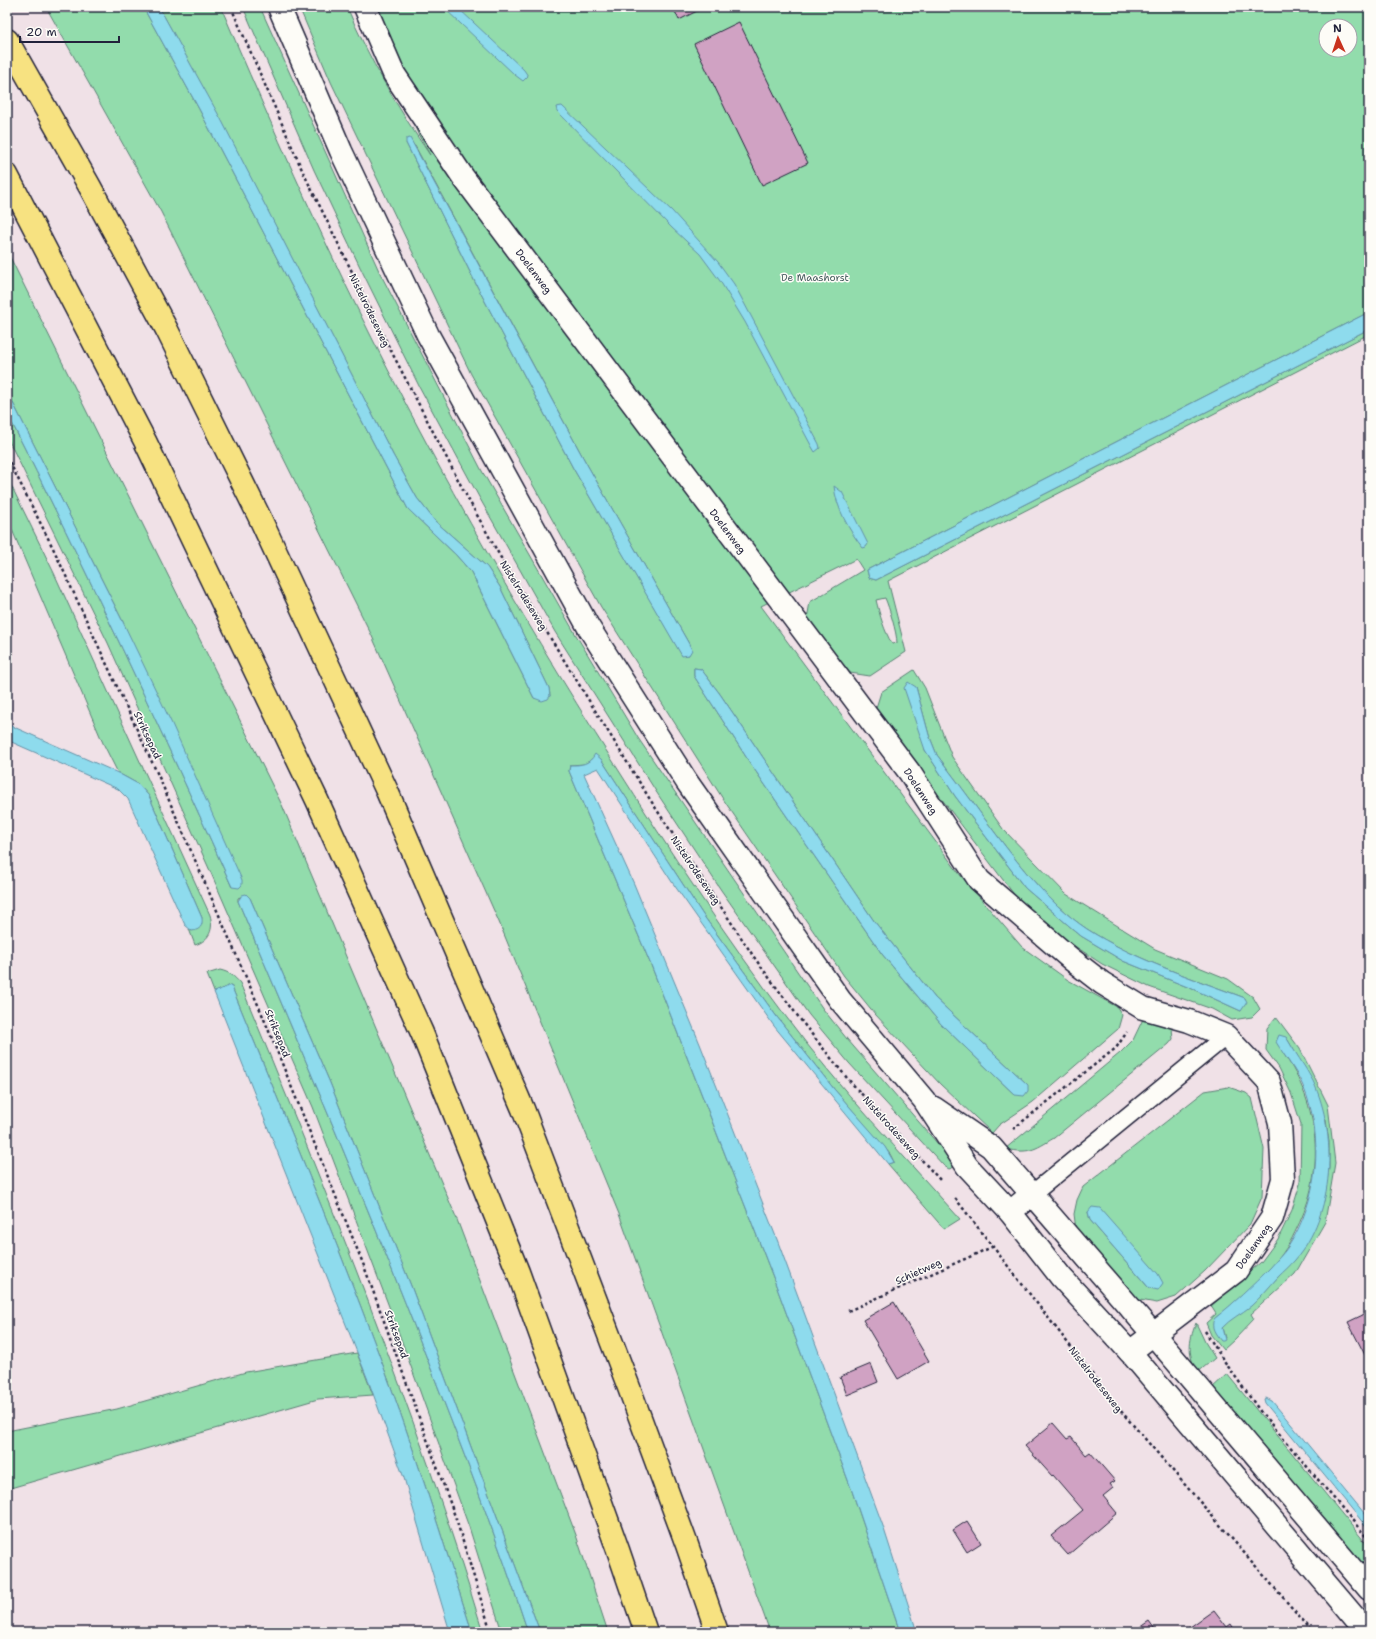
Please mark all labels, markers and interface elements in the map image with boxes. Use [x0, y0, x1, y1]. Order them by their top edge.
scale bar [20, 18, 119, 44]
north arrow [1318, 18, 1358, 58]
text: N [1333, 21, 1343, 36]
text: 20 m [26, 24, 57, 40]
street label: Doelenweg [512, 246, 555, 296]
street label: Nistelrodeseweg [346, 271, 393, 349]
park label: De Maashorst [781, 271, 849, 284]
street label: Doelenweg [706, 506, 749, 556]
street label: Nistelrodeseweg [497, 558, 550, 633]
street label: Striksepad [131, 709, 164, 762]
street label: Doelenweg [901, 766, 940, 817]
street label: Nistelrodeseweg [668, 833, 723, 907]
street label: Striksepad [262, 1007, 293, 1060]
street label: Nistelrodeseweg [860, 1093, 923, 1161]
street label: Doelenweg [1233, 1221, 1274, 1272]
street label: Schietweg [893, 1256, 943, 1287]
street label: Striksepad [382, 1308, 412, 1361]
street label: Nistelrodeseweg [1066, 1344, 1125, 1415]

